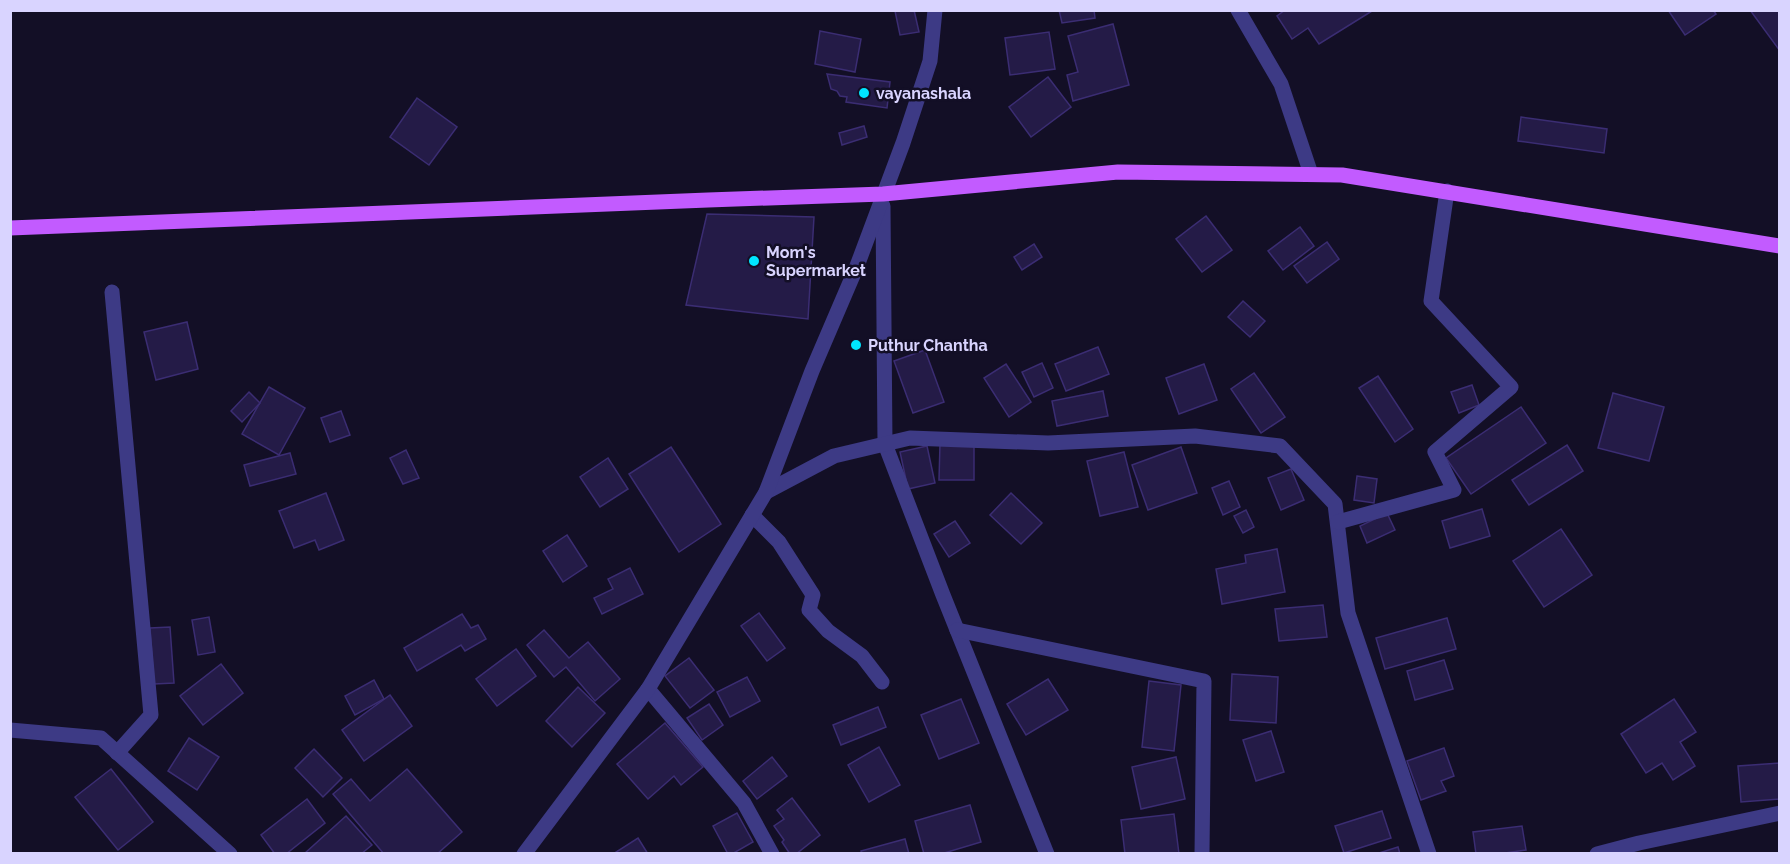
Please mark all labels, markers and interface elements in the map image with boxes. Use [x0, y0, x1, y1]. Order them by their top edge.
place label: vayanashala [876, 84, 971, 103]
marker: vayanashala [857, 86, 871, 100]
place label: Mom's Supermarket [766, 243, 866, 280]
marker: Mom's Supermarket [747, 254, 761, 268]
place label: Puthur Chantha [868, 336, 988, 355]
marker: Puthur Chantha [849, 338, 863, 352]

